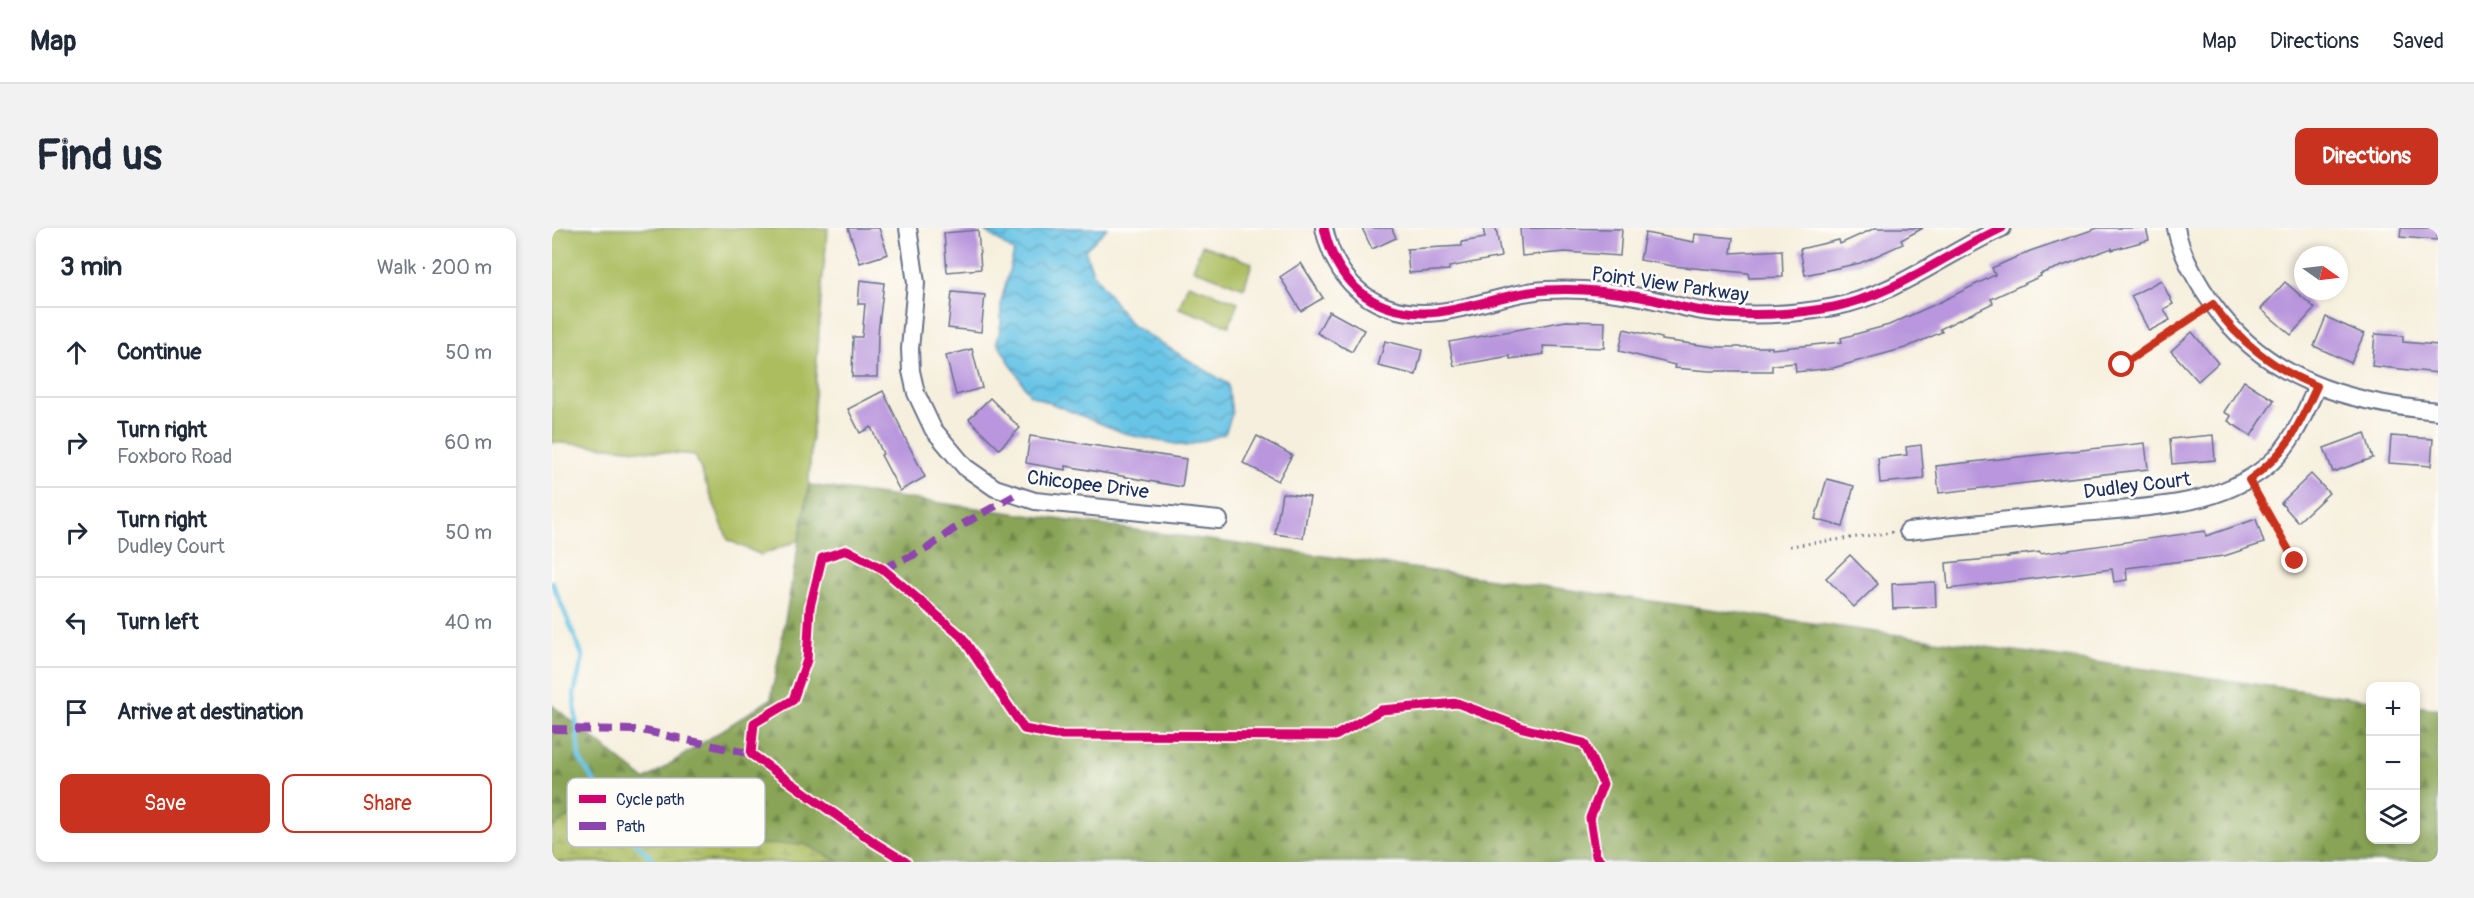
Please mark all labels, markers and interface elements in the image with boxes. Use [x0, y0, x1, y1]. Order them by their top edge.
text: Map [30, 24, 76, 59]
text: Map [2202, 28, 2237, 55]
text: Directions [2270, 28, 2359, 55]
text: Saved [2392, 28, 2444, 55]
button: Directions [2295, 128, 2438, 185]
text: Find us [36, 130, 162, 182]
north arrow [2294, 246, 2348, 300]
text: 3 min [60, 251, 122, 283]
text: Walk · 200 m [377, 255, 492, 280]
street label: Point View Parkway [1590, 261, 1750, 308]
icon: ahead [60, 336, 93, 369]
text: Continue [117, 338, 201, 366]
text: 50 m [445, 340, 492, 365]
route start [2108, 351, 2134, 377]
text: Turn right [117, 416, 207, 444]
icon: right [60, 426, 93, 459]
text: 60 m [445, 430, 492, 455]
text: Foxboro Road [117, 444, 232, 469]
street label: Chicopee Drive [1025, 465, 1151, 504]
street label: Dudley Court [2082, 466, 2193, 504]
text: Turn right [117, 506, 207, 534]
icon: right [60, 516, 93, 549]
text: 50 m [445, 520, 492, 545]
text: Dudley Court [117, 534, 225, 559]
route end [2281, 547, 2307, 573]
icon: left [60, 606, 93, 639]
text: Turn left [117, 608, 199, 636]
text: 40 m [445, 610, 492, 635]
map controls [2366, 682, 2420, 844]
button: + [2366, 682, 2420, 736]
icon: arrive [60, 696, 93, 729]
text: Arrive at destination [117, 698, 303, 726]
button: − [2366, 736, 2420, 790]
button: Save [60, 774, 270, 833]
button: Share [282, 774, 492, 833]
legend [567, 778, 765, 847]
text: Cycle path [616, 790, 684, 810]
button: layers [2366, 790, 2420, 844]
text: Path [616, 817, 645, 837]

